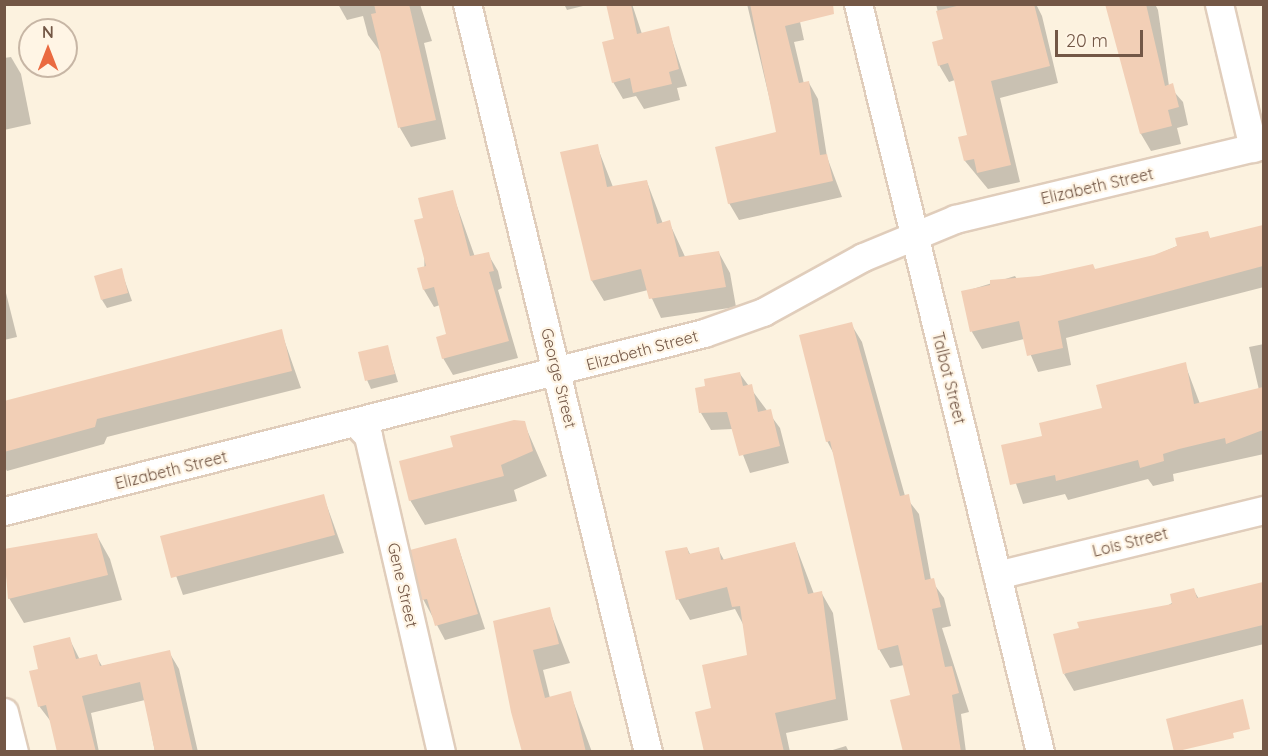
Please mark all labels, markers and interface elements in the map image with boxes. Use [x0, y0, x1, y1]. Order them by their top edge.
north arrow [18, 18, 78, 78]
scale bar [1058, 18, 1146, 56]
text: N [42, 22, 54, 42]
text: 20 m [1066, 29, 1108, 52]
street label: Elizabeth Street [1039, 164, 1155, 208]
street label: George Street [537, 326, 581, 430]
street label: Elizabeth Street [584, 326, 700, 374]
street label: Talbot Street [928, 330, 970, 426]
street label: Elizabeth Street [113, 447, 229, 493]
street label: Lois Street [1090, 523, 1170, 561]
street label: Gene Street [384, 541, 422, 629]

